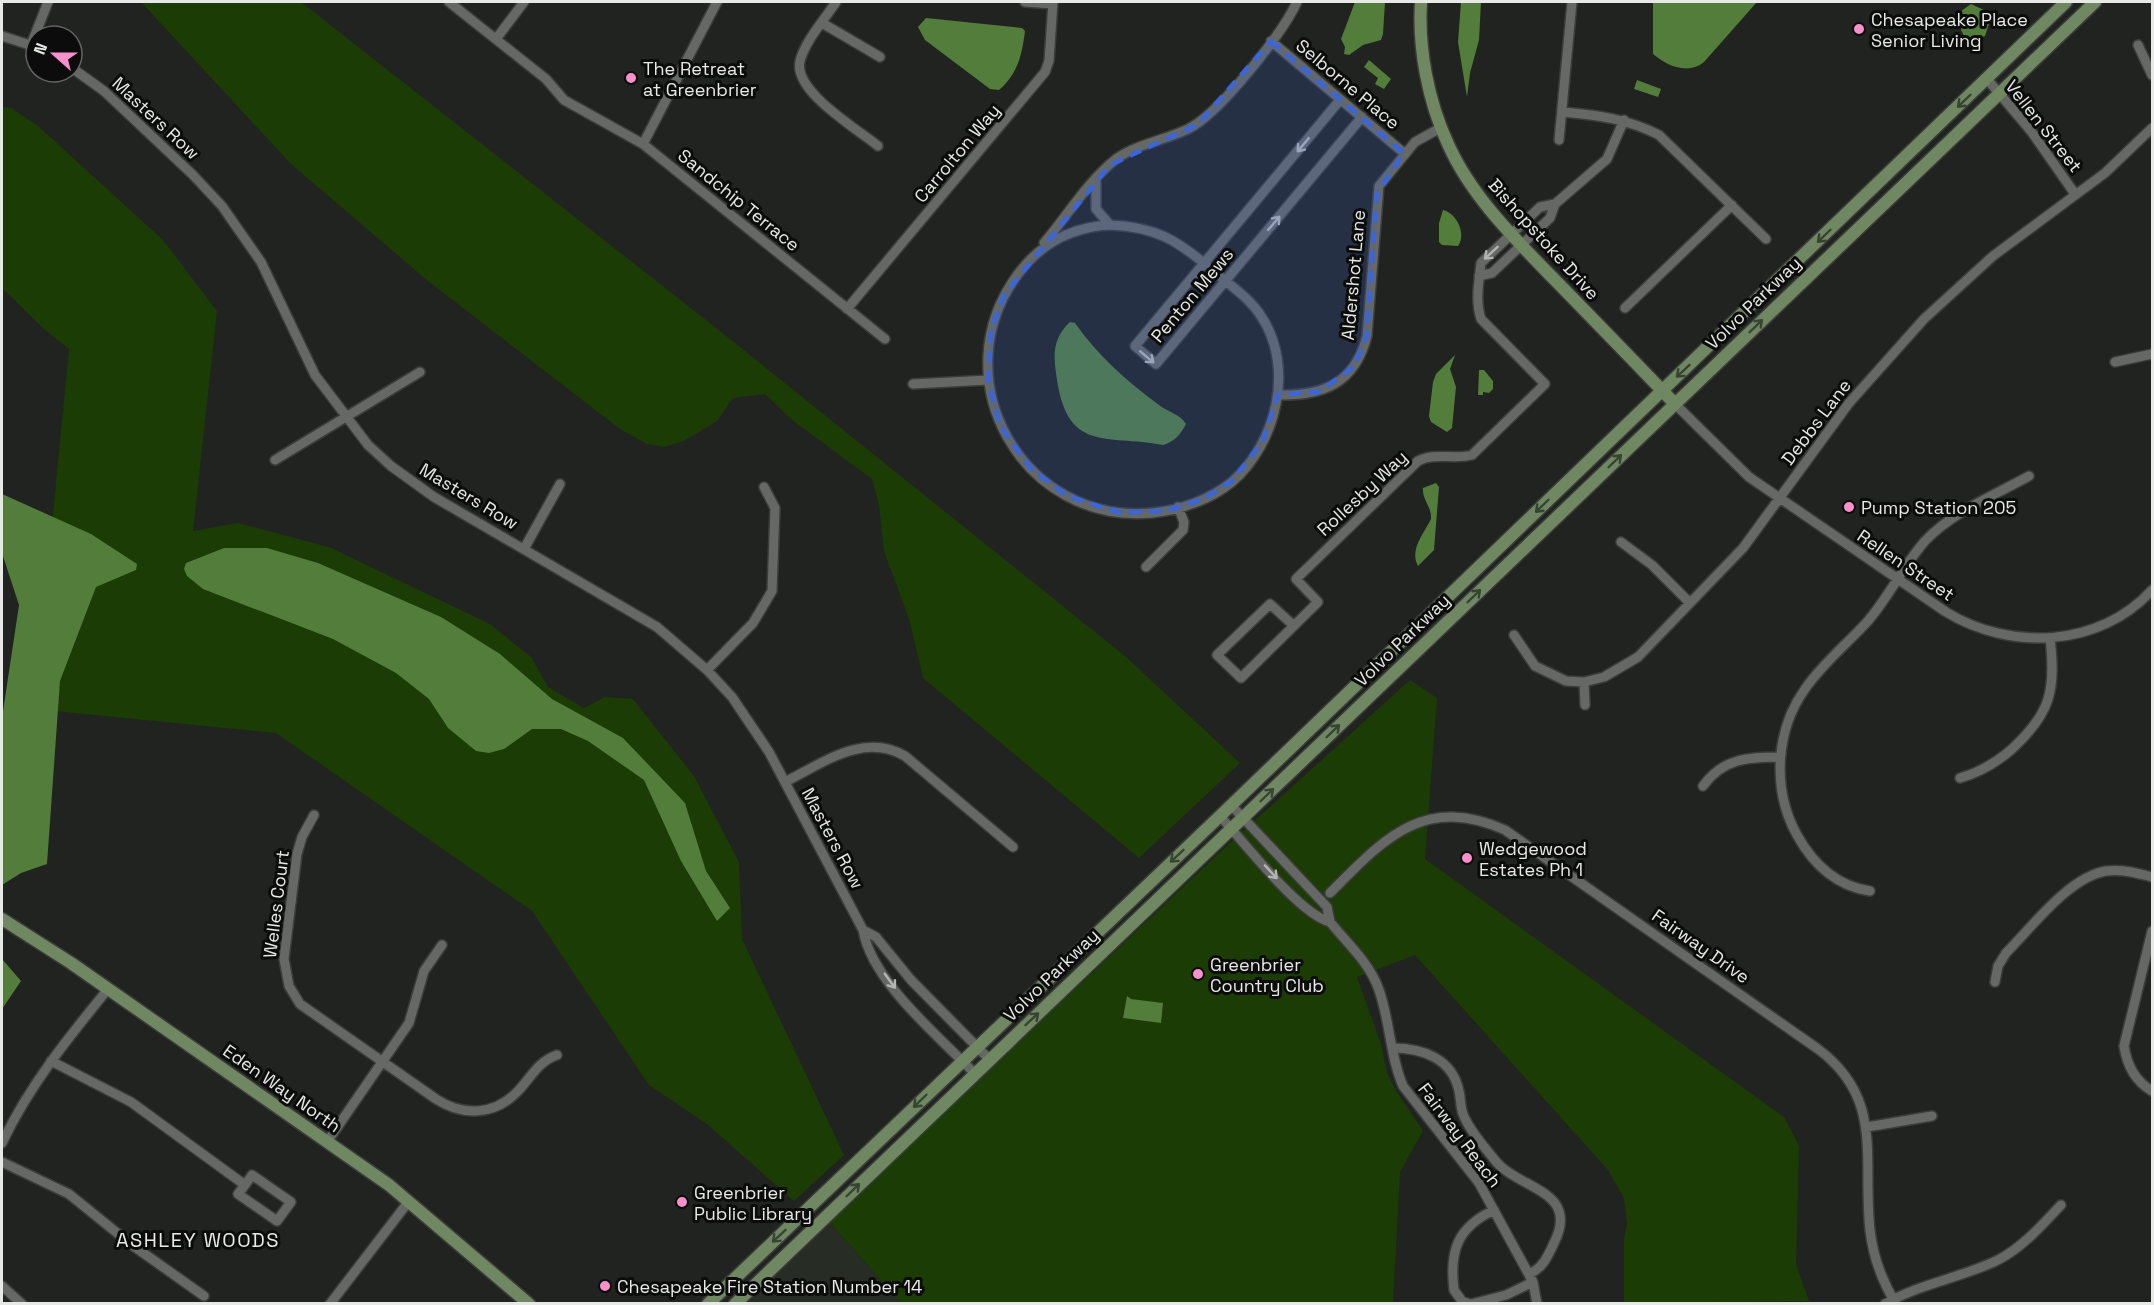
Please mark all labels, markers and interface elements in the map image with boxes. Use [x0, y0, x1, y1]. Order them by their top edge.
place label: Chesapeake Place Senior Living [1871, 8, 2028, 52]
marker: Chesapeake Place Senior Living [1852, 22, 1866, 36]
north arrow [24, 24, 84, 84]
street label: Selborne Place [1291, 34, 1405, 134]
text: N [29, 40, 52, 58]
place label: The Retreat at Greenbrier [643, 57, 757, 101]
marker: The Retreat at Greenbrier [624, 71, 638, 85]
street label: Masters Row [107, 72, 205, 164]
street label: Vellen Street [2001, 75, 2087, 177]
one-way arrow [1957, 94, 1972, 109]
street label: Carrolton Way [909, 99, 1005, 207]
one-way arrow [1296, 137, 1310, 152]
street label: Sandchip Terrace [673, 144, 805, 256]
street label: Bishopstoke Drive [1483, 174, 1605, 304]
street label: Aldershot Lane [1336, 209, 1370, 341]
one-way arrow [1267, 215, 1280, 231]
one-way arrow [1816, 229, 1831, 244]
street label: Penton Mews [1146, 243, 1238, 347]
one-way arrow [1484, 246, 1499, 260]
street label: Volvo Parkway [1700, 252, 1806, 354]
one-way arrow [1748, 319, 1763, 333]
one-way arrow [1139, 350, 1154, 364]
one-way arrow [1676, 364, 1691, 378]
street label: Debbs Lane [1776, 374, 1856, 470]
street label: Rollesby Way [1312, 445, 1412, 541]
one-way arrow [1607, 454, 1622, 468]
street label: Masters Row [415, 458, 523, 534]
place label: Pump Station 205 [1861, 496, 2016, 519]
one-way arrow [1535, 499, 1550, 513]
marker: Pump Station 205 [1842, 500, 1856, 514]
street label: Rellen Street [1853, 524, 1959, 606]
one-way arrow [1466, 588, 1481, 603]
street label: Volvo Parkway [1349, 589, 1455, 691]
one-way arrow [1326, 724, 1341, 738]
street label: Masters Row [797, 784, 869, 892]
one-way arrow [1260, 787, 1275, 802]
place label: Wedgewood Estates Ph 1 [1479, 837, 1587, 881]
street label: Welles Court [258, 849, 294, 959]
one-way arrow [1170, 849, 1185, 863]
marker: Wedgewood Estates Ph 1 [1460, 851, 1474, 865]
one-way arrow [1264, 864, 1278, 879]
street label: Fairway Drive [1648, 904, 1754, 988]
street label: Volvo Parkway [998, 924, 1104, 1026]
place label: Greenbrier Country Club [1210, 953, 1324, 997]
marker: Greenbrier Country Club [1191, 967, 1205, 981]
one-way arrow [883, 973, 896, 989]
one-way arrow [1024, 1012, 1039, 1026]
street label: Eden Way North [219, 1039, 345, 1137]
street label: Fairway Reach [1413, 1078, 1507, 1192]
one-way arrow [913, 1094, 928, 1108]
place label: Greenbrier Public Library [694, 1181, 812, 1225]
one-way arrow [845, 1183, 860, 1198]
marker: Greenbrier Public Library [675, 1195, 689, 1209]
district label: ASHLEY WOODS [116, 1227, 280, 1253]
one-way arrow [772, 1229, 787, 1243]
place label: Chesapeake Fire Station Number 14 [617, 1275, 922, 1298]
marker: Chesapeake Fire Station Number 14 [598, 1279, 612, 1293]

